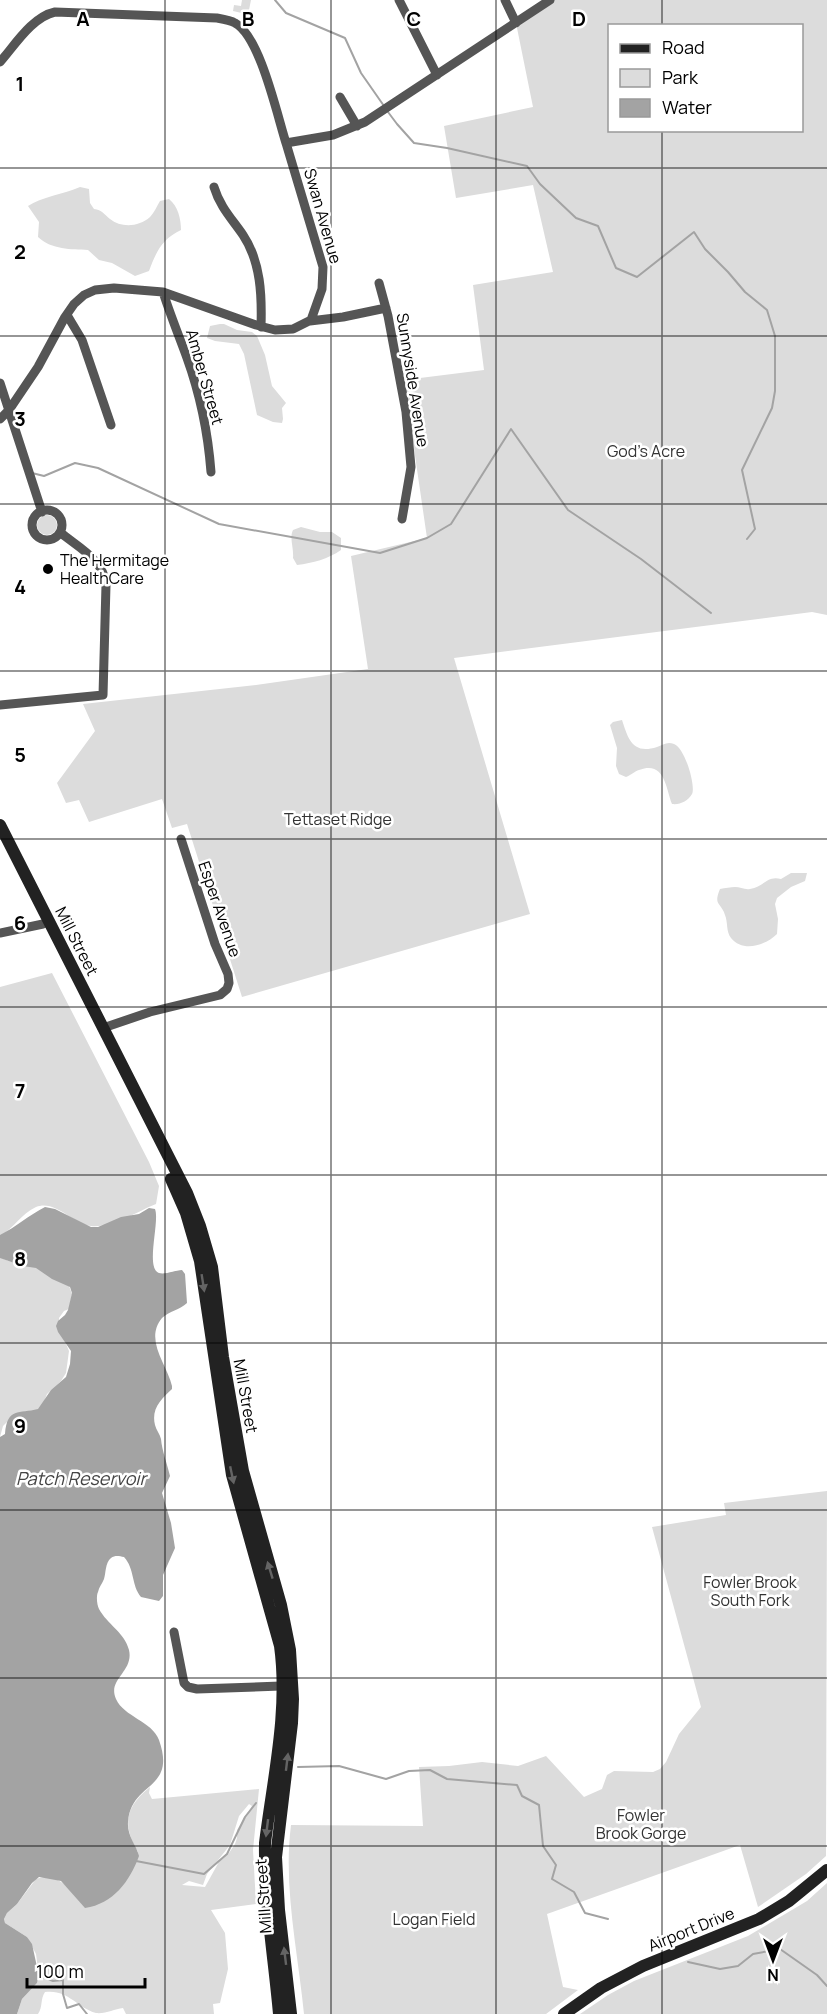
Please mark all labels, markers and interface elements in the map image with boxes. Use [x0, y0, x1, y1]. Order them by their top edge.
text: A [76, 5, 90, 32]
text: B [242, 5, 255, 32]
text: C [407, 5, 421, 32]
text: D [572, 5, 586, 32]
legend [608, 24, 803, 132]
text: Road [662, 35, 705, 59]
text: Park [662, 65, 699, 89]
text: 1 [16, 70, 24, 97]
text: Water [662, 95, 712, 119]
street label: Swan Avenue [299, 166, 347, 266]
text: 2 [14, 238, 26, 265]
street label: Sunnyside Avenue [392, 311, 434, 449]
street label: Amber Street [181, 327, 229, 427]
text: 3 [14, 405, 26, 432]
park label: God's Acre [607, 440, 685, 462]
place label: The Hermitage HealthCare [60, 549, 169, 589]
marker: The Hermitage HealthCare [41, 562, 55, 576]
text: 4 [14, 573, 26, 600]
text: 5 [14, 741, 26, 768]
park label: Tettaset Ridge [284, 808, 392, 830]
street label: Esper Avenue [193, 858, 247, 960]
street label: Mill Street [50, 903, 104, 979]
text: 6 [14, 909, 26, 936]
text: 7 [15, 1077, 25, 1104]
text: 8 [14, 1245, 26, 1272]
one-way arrow [199, 1273, 208, 1292]
street label: Mill Street [229, 1357, 263, 1435]
text: 9 [14, 1412, 26, 1439]
water label: Patch Reservoir [16, 1466, 149, 1490]
one-way arrow [228, 1466, 237, 1485]
one-way arrow [265, 1561, 274, 1579]
park label: Fowler Brook South Fork [703, 1571, 798, 1611]
one-way arrow [283, 1752, 292, 1771]
park label: Fowler Brook Gorge [596, 1804, 686, 1844]
one-way arrow [262, 1819, 271, 1838]
street label: Mill Street [249, 1858, 277, 1934]
street label: Airport Drive [645, 1902, 737, 1956]
park label: Logan Field [392, 1908, 476, 1930]
north arrow [743, 1930, 803, 1990]
one-way arrow [280, 1946, 290, 1965]
scale bar [27, 1951, 146, 1989]
text: 100 m [36, 1959, 84, 1983]
text: N [767, 1964, 779, 1986]

